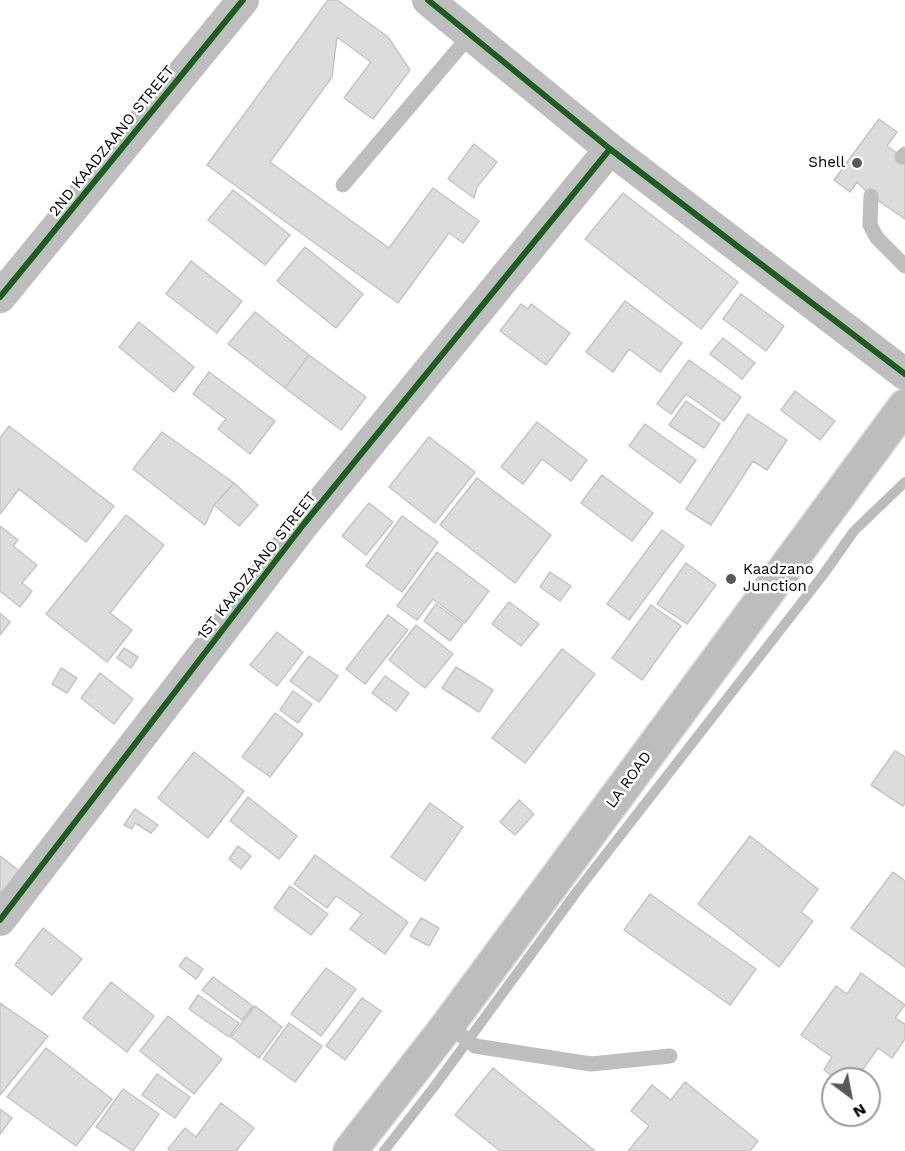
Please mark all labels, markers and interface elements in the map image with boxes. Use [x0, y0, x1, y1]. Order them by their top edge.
street label: 2ND KAADZAANO STREET [46, 62, 178, 220]
place label: Shell [808, 154, 845, 172]
marker: Shell [850, 156, 864, 170]
street label: 1ST KAADZAANO STREET [194, 489, 320, 643]
place label: Kaadzano Junction [743, 561, 814, 596]
marker: Kaadzano Junction [724, 572, 738, 586]
street label: LA ROAD [602, 748, 656, 812]
north arrow [821, 1067, 881, 1127]
text: N [850, 1100, 870, 1122]

